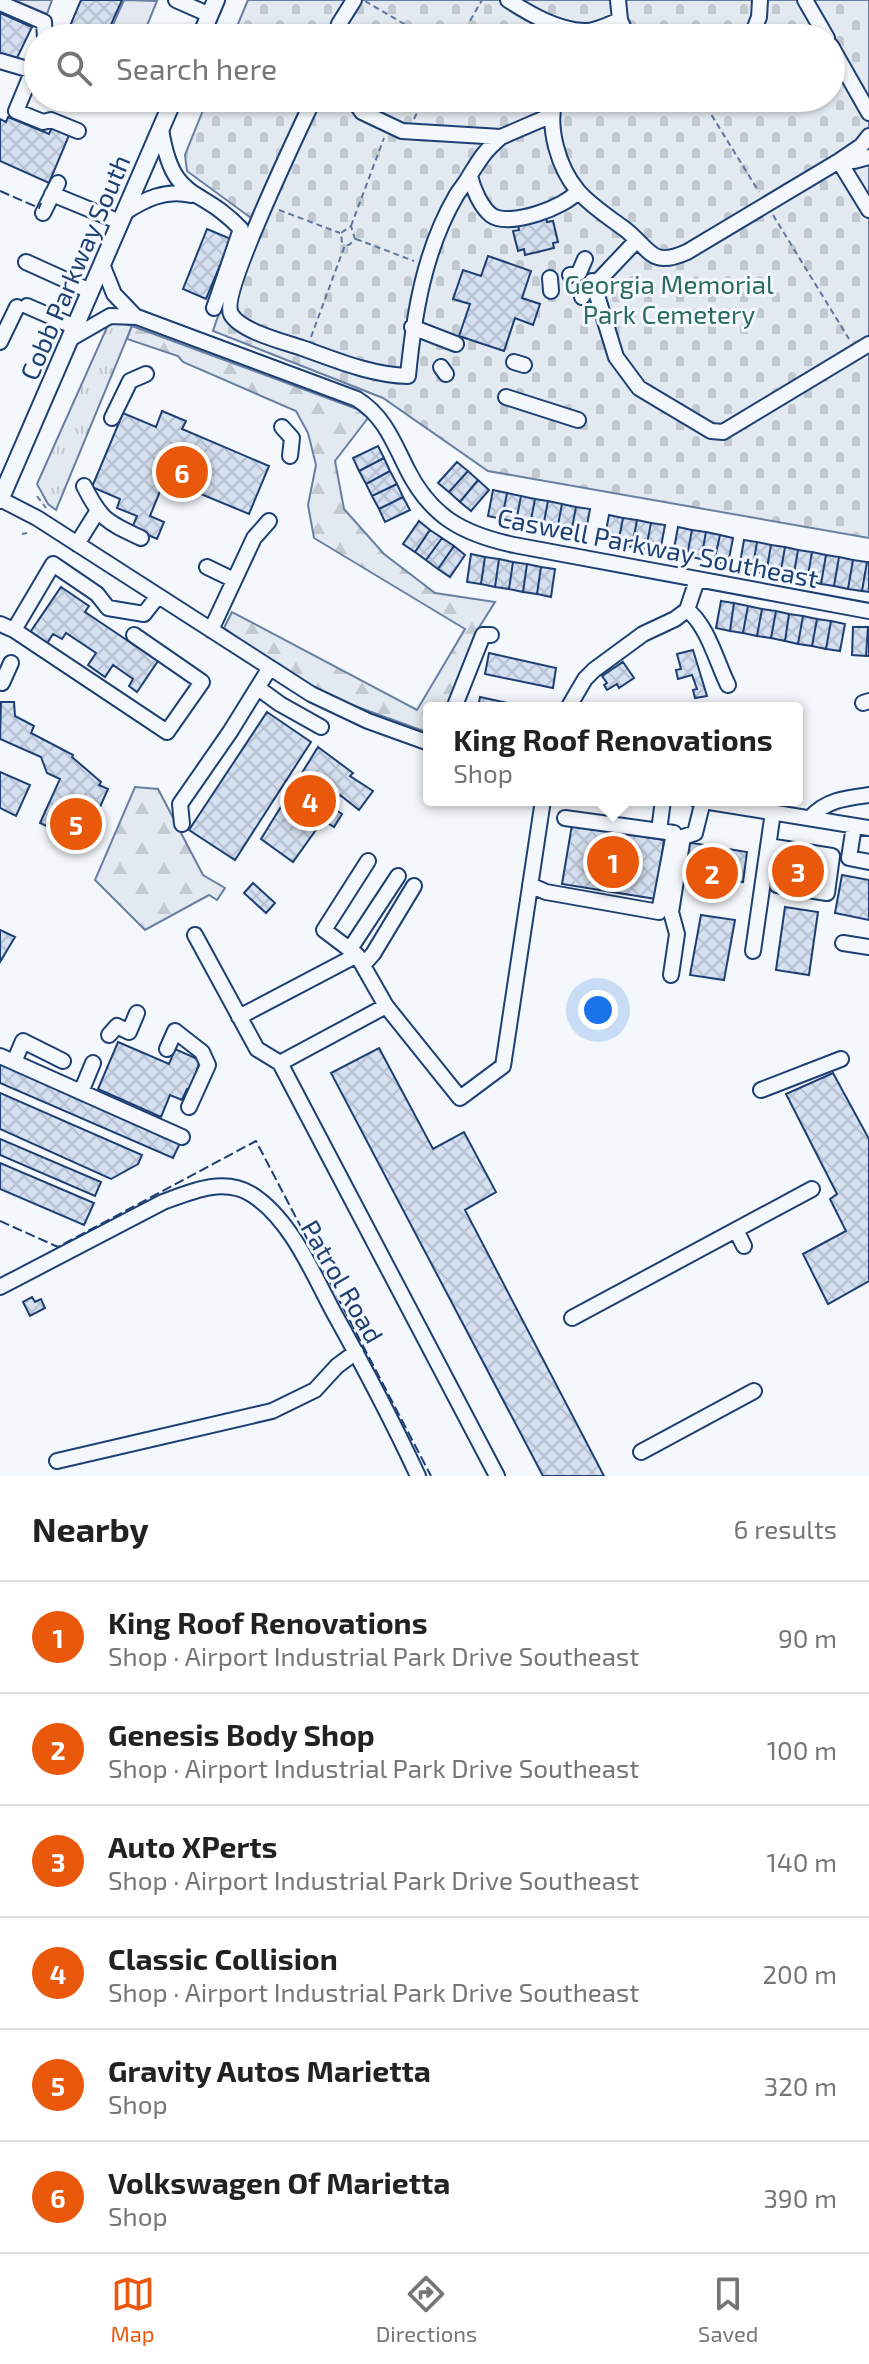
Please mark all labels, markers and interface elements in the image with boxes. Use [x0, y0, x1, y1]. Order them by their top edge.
search box [24, 24, 845, 112]
icon: search [52, 46, 96, 90]
text: Search here [116, 50, 277, 86]
street label: Cobb Parkway South [12, 150, 136, 384]
park label: Georgia Memorial Park Cemetery [564, 268, 774, 329]
pin: 6 [156, 442, 208, 502]
street label: Caswell Parkway Southeast [495, 501, 821, 593]
popup [423, 702, 803, 806]
text: King Roof Renovations [453, 721, 773, 757]
text: Shop [453, 757, 513, 788]
pin: 4 [284, 771, 336, 831]
pin: 5 [50, 794, 102, 854]
pin: 1 [587, 832, 639, 892]
pin: 3 [772, 841, 824, 901]
pin: 2 [686, 843, 738, 903]
your location [578, 990, 618, 1030]
street label: Patrol Road [295, 1214, 391, 1348]
text: Nearby [32, 1508, 149, 1549]
text: 6 results [734, 1513, 837, 1544]
text: King Roof Renovations [108, 1604, 428, 1640]
text: 1 [52, 1622, 64, 1653]
text: 90 m [778, 1622, 837, 1653]
text: Shop · Airport Industrial Park Drive Southeast [108, 1640, 639, 1671]
text: Genesis Body Shop [108, 1716, 375, 1752]
text: 2 [50, 1734, 66, 1765]
text: 100 m [767, 1734, 837, 1765]
text: Shop · Airport Industrial Park Drive Southeast [108, 1752, 639, 1783]
text: Auto XPerts [108, 1828, 278, 1864]
text: 3 [51, 1846, 65, 1877]
text: 140 m [766, 1846, 837, 1877]
text: Shop · Airport Industrial Park Drive Southeast [108, 1864, 639, 1895]
text: Classic Collision [108, 1940, 338, 1976]
text: 4 [50, 1958, 66, 1989]
text: 200 m [762, 1958, 837, 1989]
text: Shop · Airport Industrial Park Drive Southeast [108, 1976, 639, 2007]
text: Gravity Autos Marietta [108, 2052, 431, 2088]
text: 5 [51, 2070, 65, 2101]
text: 320 m [764, 2070, 837, 2101]
text: Shop [108, 2088, 168, 2119]
text: Volkswagen Of Marietta [108, 2164, 450, 2200]
text: 6 [50, 2182, 66, 2213]
text: 390 m [763, 2182, 837, 2213]
text: Shop [108, 2200, 168, 2231]
tab: Map [111, 2272, 155, 2346]
tab: Directions [376, 2272, 477, 2346]
tab: Saved [698, 2272, 758, 2346]

